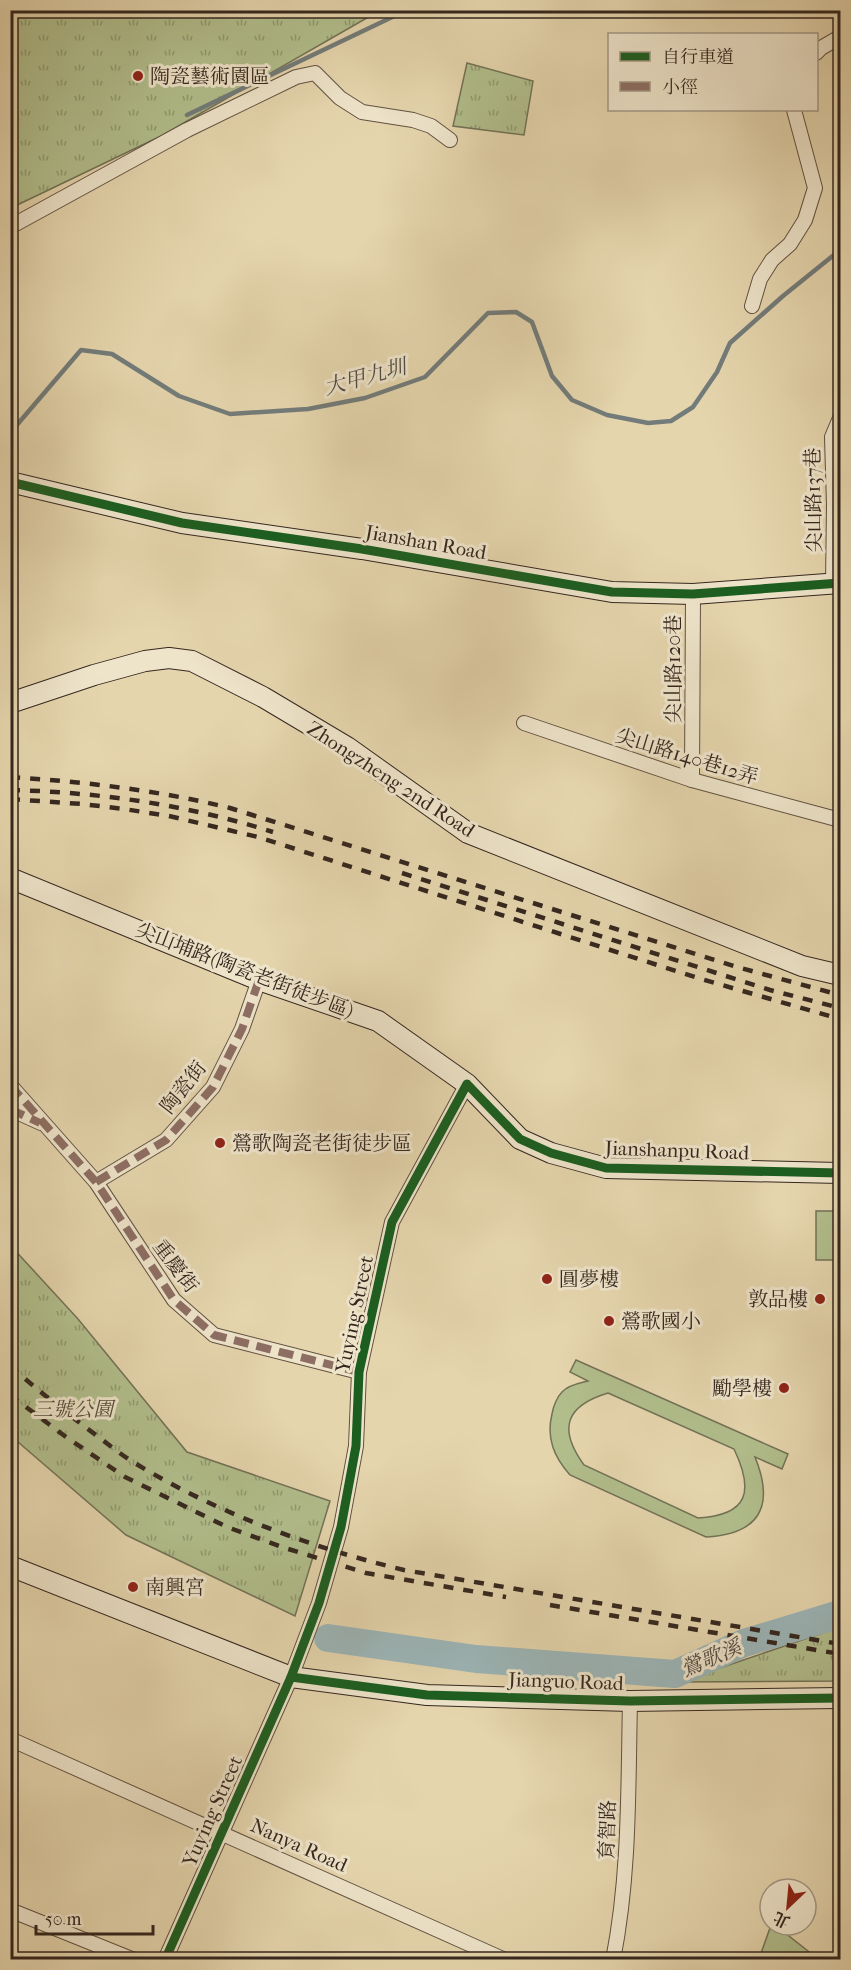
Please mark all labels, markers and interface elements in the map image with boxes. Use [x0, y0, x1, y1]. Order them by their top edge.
legend [608, 33, 818, 111]
text: 自行車道 [662, 47, 734, 68]
place label: 陶瓷藝術園區 [150, 65, 270, 88]
marker: 陶瓷藝術園區 [131, 69, 145, 83]
text: 小徑 [662, 77, 698, 98]
water label: 大甲九圳 [321, 354, 412, 399]
street label: 尖山路137巷 [801, 447, 826, 553]
street label: Jianshan Road [362, 520, 489, 565]
street label: 尖山路120巷 [662, 615, 685, 723]
street label: Zhongzheng 2nd Road [303, 717, 480, 843]
street label: 尖山路140巷12弄 [613, 724, 761, 789]
street label: 尖山埔路(陶瓷老街徒步區) [133, 918, 357, 1023]
street label: 陶瓷街 [156, 1057, 211, 1118]
place label: 鶯歌陶瓷老街徒步區 [232, 1132, 412, 1155]
marker: 鶯歌陶瓷老街徒步區 [213, 1136, 227, 1150]
street label: Jianshanpu Road [602, 1136, 751, 1165]
street label: 重慶街 [148, 1235, 203, 1297]
street label: Yuying Street [331, 1253, 378, 1376]
place label: 圓夢樓 [559, 1268, 619, 1291]
marker: 圓夢樓 [540, 1272, 554, 1286]
place label: 敦品樓 [748, 1288, 808, 1311]
marker: 敦品樓 [813, 1292, 827, 1306]
place label: 鶯歌國小 [621, 1310, 701, 1333]
marker: 鶯歌國小 [602, 1314, 616, 1328]
place label: 勵學樓 [712, 1377, 772, 1400]
marker: 勵學樓 [777, 1381, 791, 1395]
park label: 三號公園 [33, 1398, 116, 1421]
place label: 南興宮 [145, 1576, 205, 1599]
marker: 南興宮 [126, 1580, 140, 1594]
water label: 鶯歌溪 [677, 1634, 747, 1681]
street label: Jianguo Road [506, 1668, 625, 1695]
street label: Yuying Street [177, 1752, 247, 1871]
street label: 育智路 [595, 1800, 620, 1860]
street label: Nanya Road [247, 1814, 352, 1877]
north arrow [758, 1877, 818, 1937]
scale bar [36, 1898, 153, 1936]
text: 北 [770, 1908, 793, 1932]
text: 50 m [45, 1909, 82, 1930]

